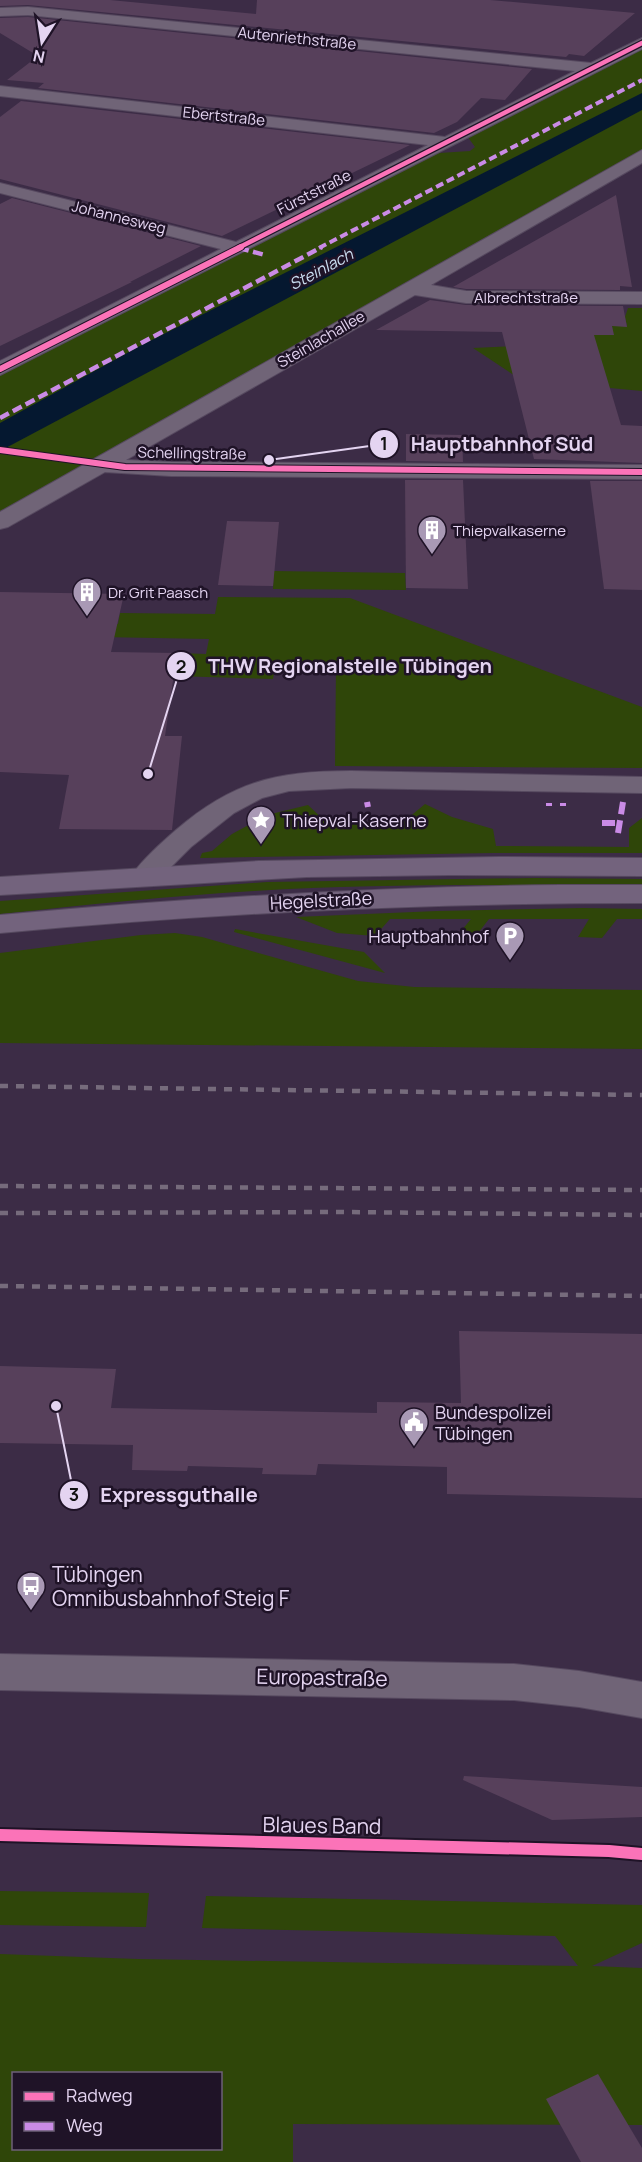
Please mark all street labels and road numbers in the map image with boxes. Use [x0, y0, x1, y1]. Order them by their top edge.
street label: Autenriethstraße [237, 21, 358, 55]
street label: Ebertstraße [182, 101, 266, 131]
street label: Fürststraße [273, 164, 355, 220]
street label: Johannesweg [70, 195, 168, 239]
street label: Albrechtstraße [474, 287, 578, 308]
street label: Steinlachallee [273, 305, 369, 373]
street label: Schellingstraße [138, 442, 247, 464]
street label: Hegelstraße [269, 885, 373, 915]
street label: Europastraße [256, 1662, 388, 1692]
street label: Blaues Band [262, 1810, 382, 1840]

